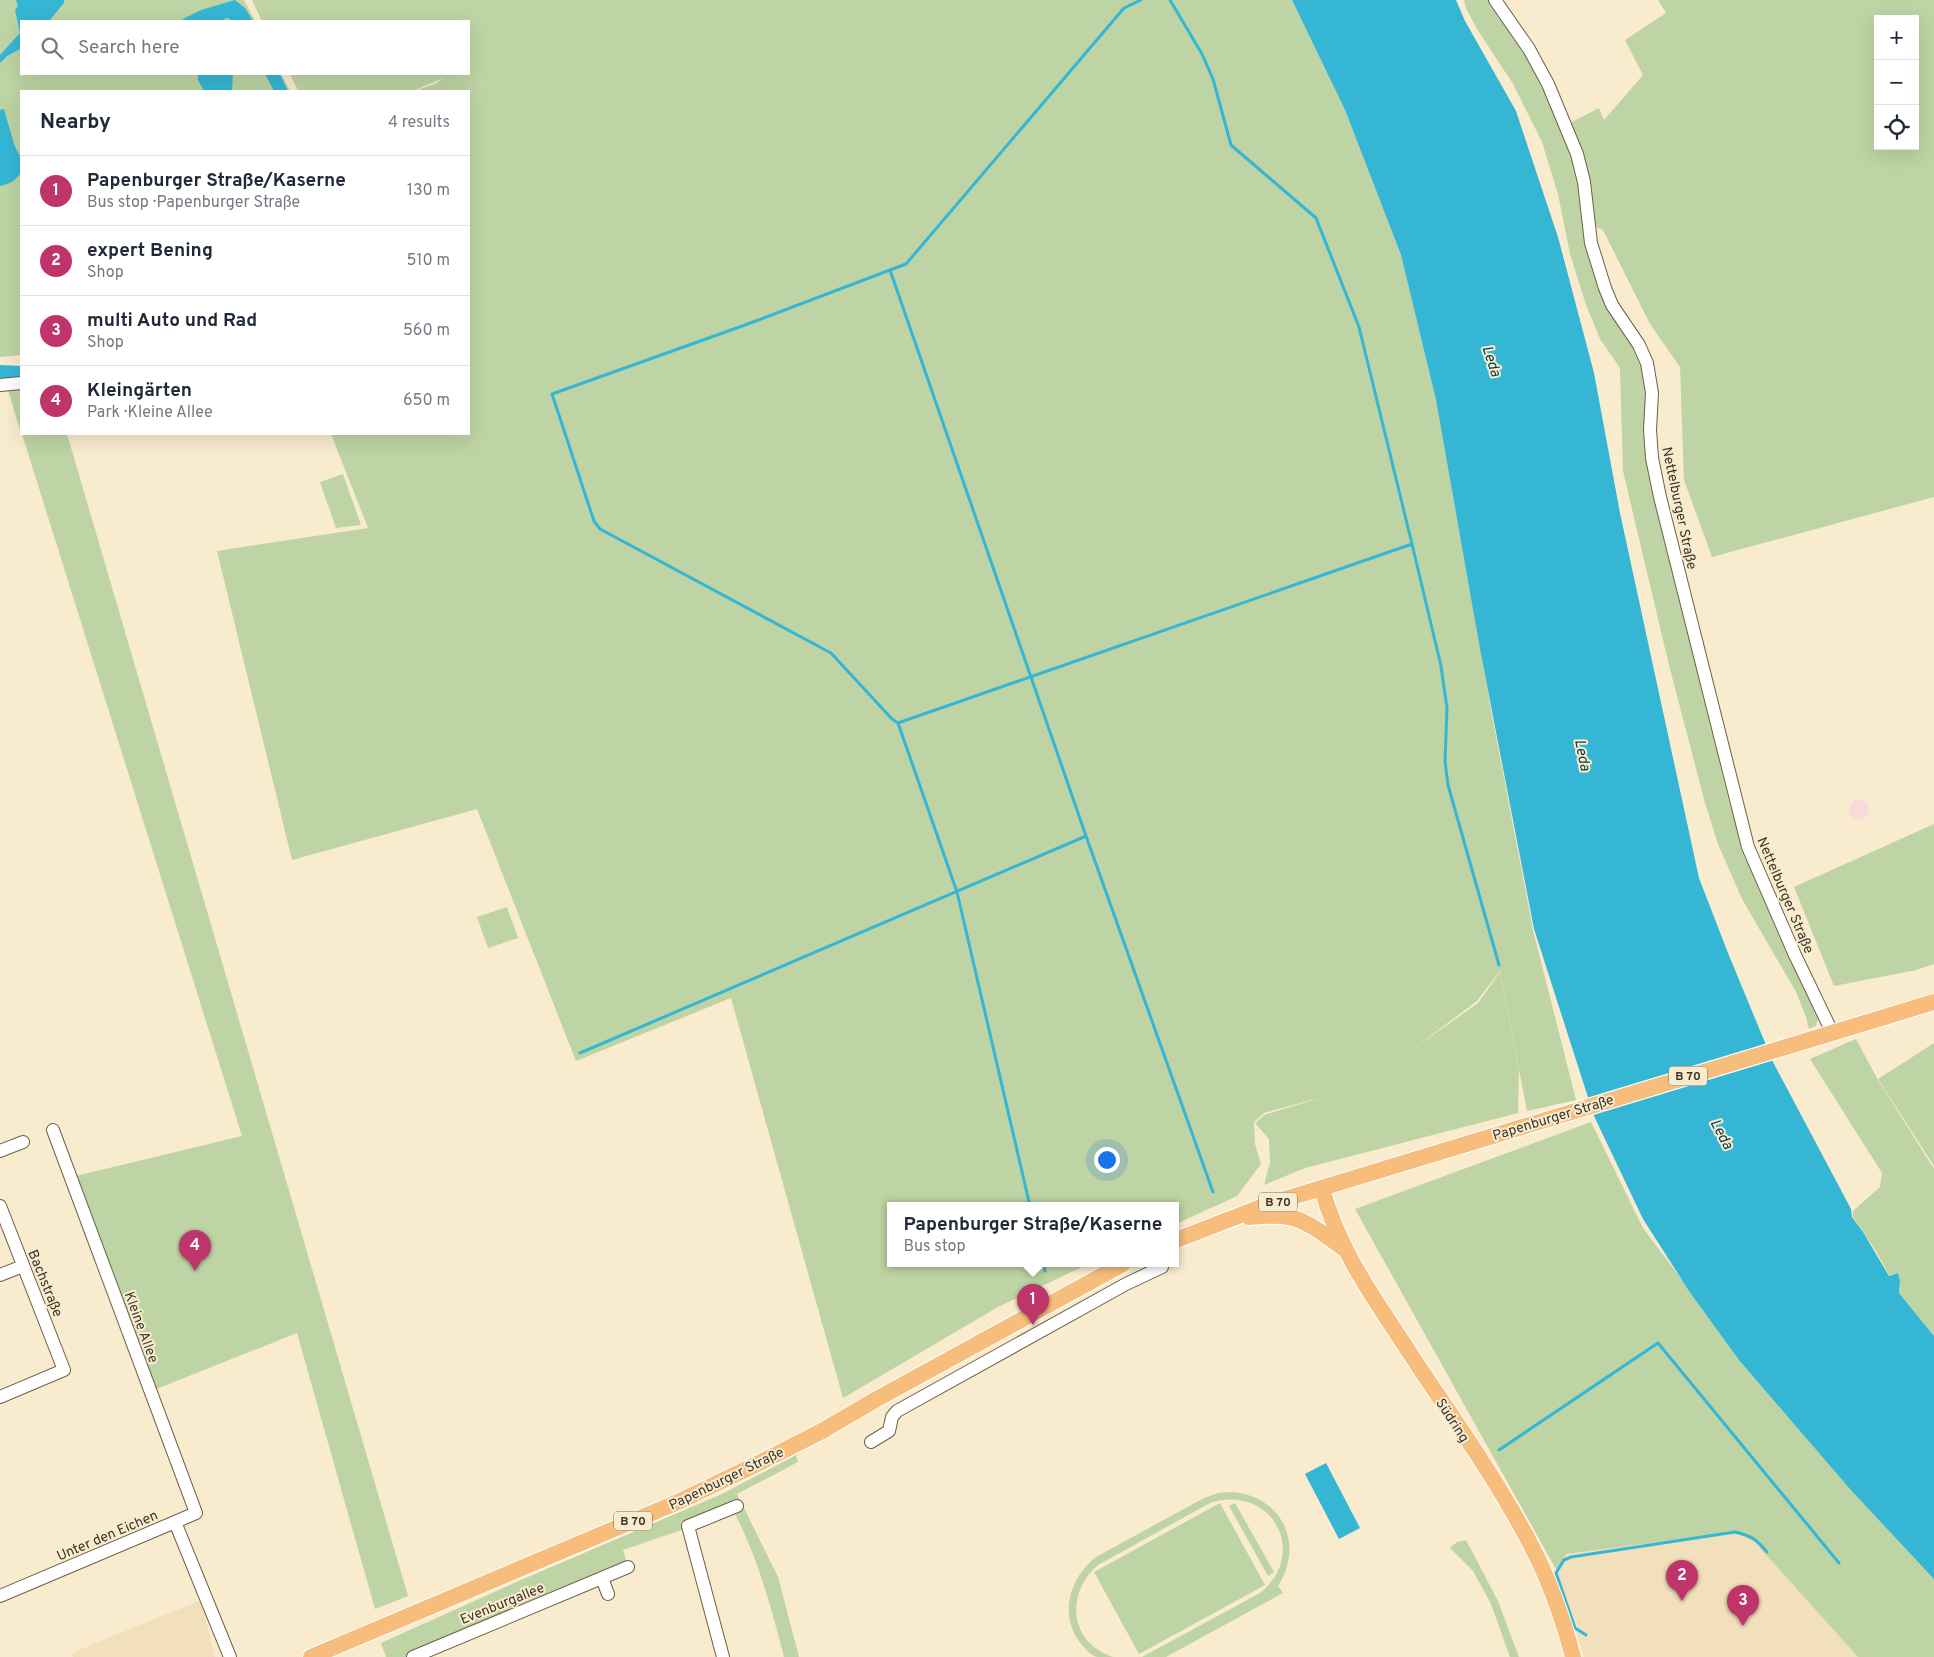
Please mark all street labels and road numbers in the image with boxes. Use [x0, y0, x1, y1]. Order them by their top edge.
street label: Nettelburger Straße [1657, 446, 1700, 571]
street label: Nettelburger Straße [1752, 835, 1817, 956]
road number: B 70 [1669, 1066, 1707, 1086]
street label: Papenburger Straße [1491, 1092, 1616, 1145]
road number: B 70 [1259, 1192, 1297, 1212]
street label: Bachstraße [23, 1248, 66, 1320]
street label: Kleine Allee [120, 1290, 161, 1365]
street label: Südring [1431, 1396, 1472, 1446]
street label: Papenburger Straße [666, 1444, 787, 1515]
street label: Unter den Eichen [54, 1507, 161, 1565]
road number: B 70 [614, 1512, 652, 1530]
street label: Evenburgallee [458, 1580, 547, 1629]

